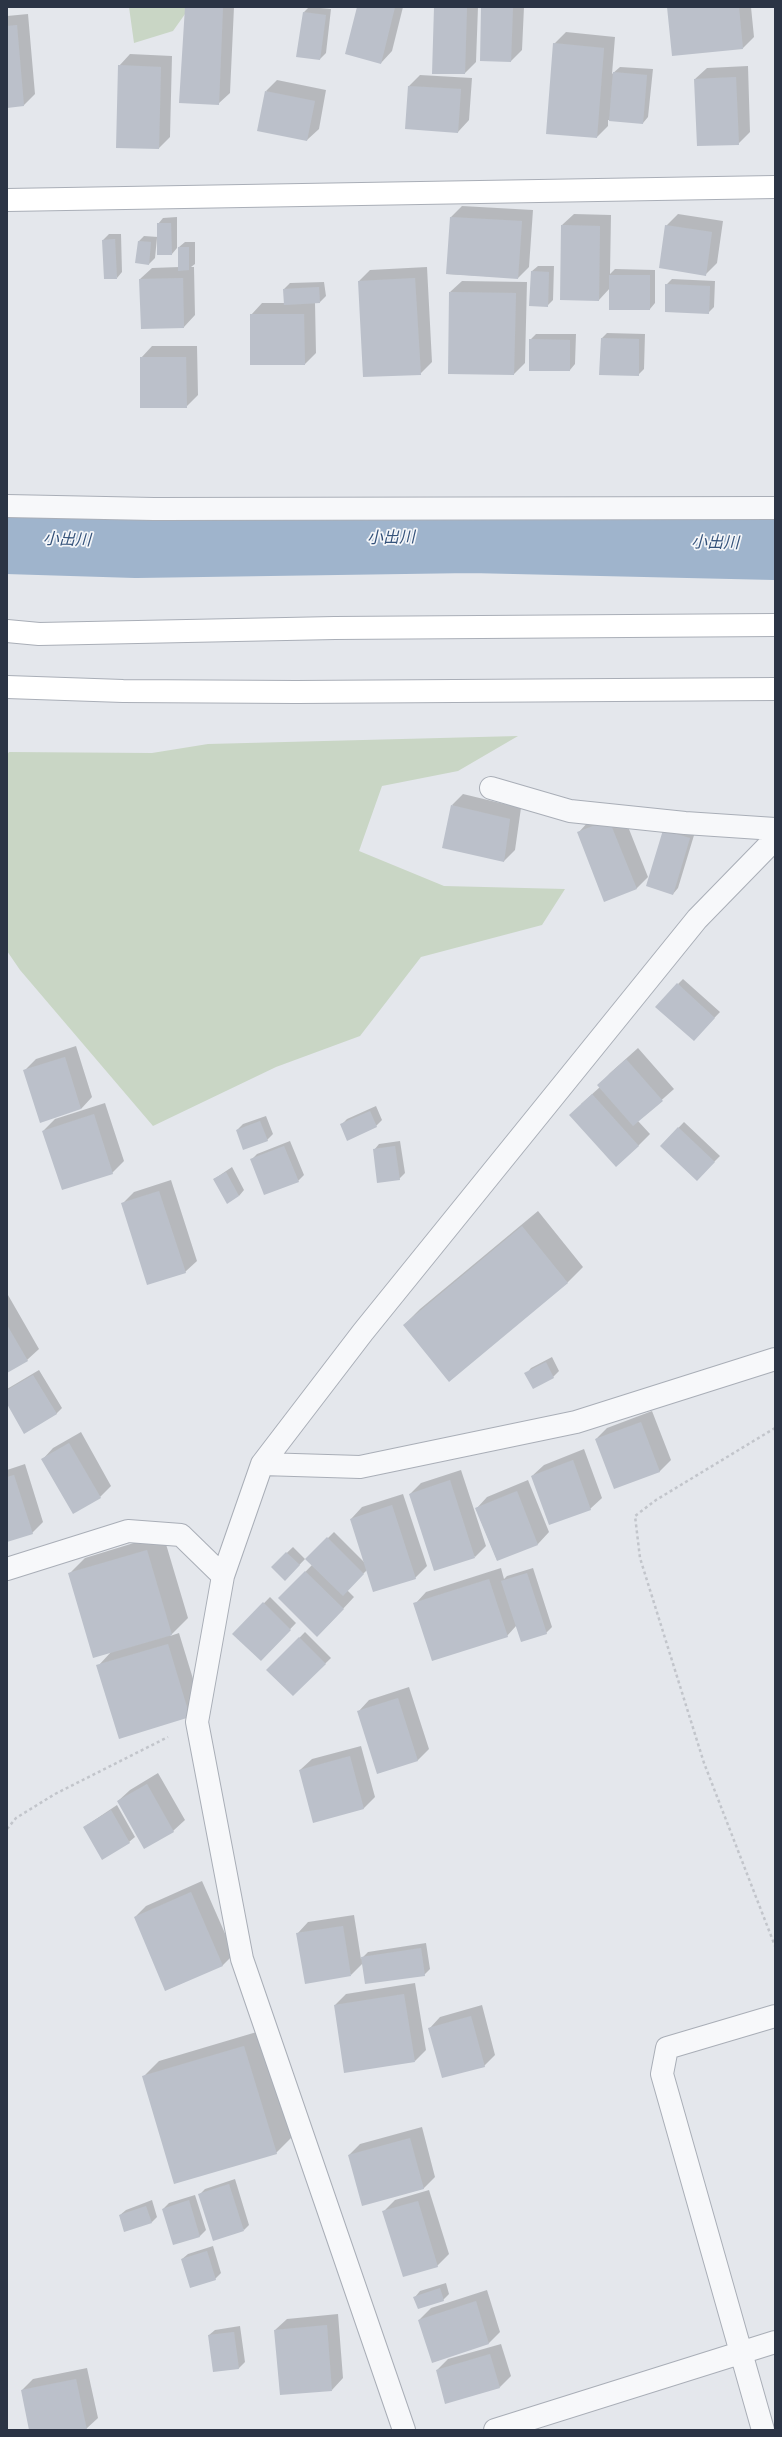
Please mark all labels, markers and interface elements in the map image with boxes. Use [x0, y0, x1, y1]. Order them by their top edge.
water label: 小出川 [367, 528, 415, 548]
water label: 小出川 [43, 530, 91, 550]
water label: 小出川 [691, 533, 739, 553]

